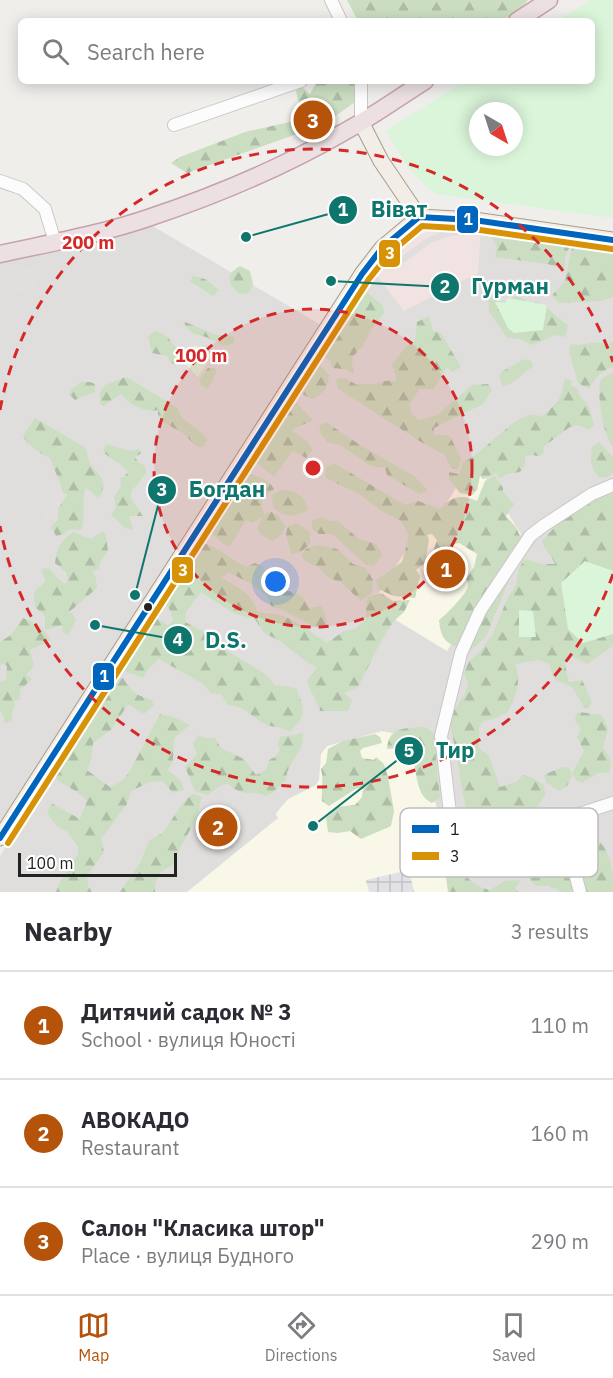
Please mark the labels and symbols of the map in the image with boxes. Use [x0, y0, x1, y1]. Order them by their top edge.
pin: 3 [294, 98, 332, 142]
north arrow [469, 102, 523, 156]
callout: Віват [328, 190, 439, 230]
text: Віват [371, 194, 427, 223]
text: 1 [338, 198, 349, 221]
line badge: 1 [456, 205, 479, 234]
text: 1 [463, 209, 473, 229]
text: 200 m [62, 231, 114, 254]
line badge: 3 [378, 239, 401, 268]
text: 3 [385, 243, 395, 263]
callout: Гурман [430, 267, 561, 307]
text: Гурман [471, 271, 549, 300]
text: 2 [440, 275, 450, 298]
text: 100 m [175, 344, 227, 367]
centre of rings [303, 458, 323, 478]
callout: Богдан [147, 470, 277, 510]
text: Богдан [189, 474, 265, 503]
text: 3 [157, 478, 167, 501]
pin: 1 [426, 546, 466, 592]
line badge: 3 [171, 556, 194, 584]
text: 3 [178, 560, 188, 580]
your location [261, 567, 290, 596]
unlabelled marker [142, 601, 154, 613]
callout: D.S. [163, 620, 259, 660]
text: D.S. [205, 625, 247, 654]
text: 4 [173, 628, 184, 651]
line badge: 1 [92, 662, 115, 691]
text: 1 [99, 666, 109, 686]
callout: Тир [394, 731, 487, 771]
text: Тир [436, 735, 474, 764]
text: 5 [404, 739, 415, 762]
pin: 2 [198, 804, 238, 850]
legend [400, 808, 598, 877]
text: 1 [450, 819, 460, 839]
text: 3 [450, 846, 460, 866]
scale bar [18, 850, 177, 878]

